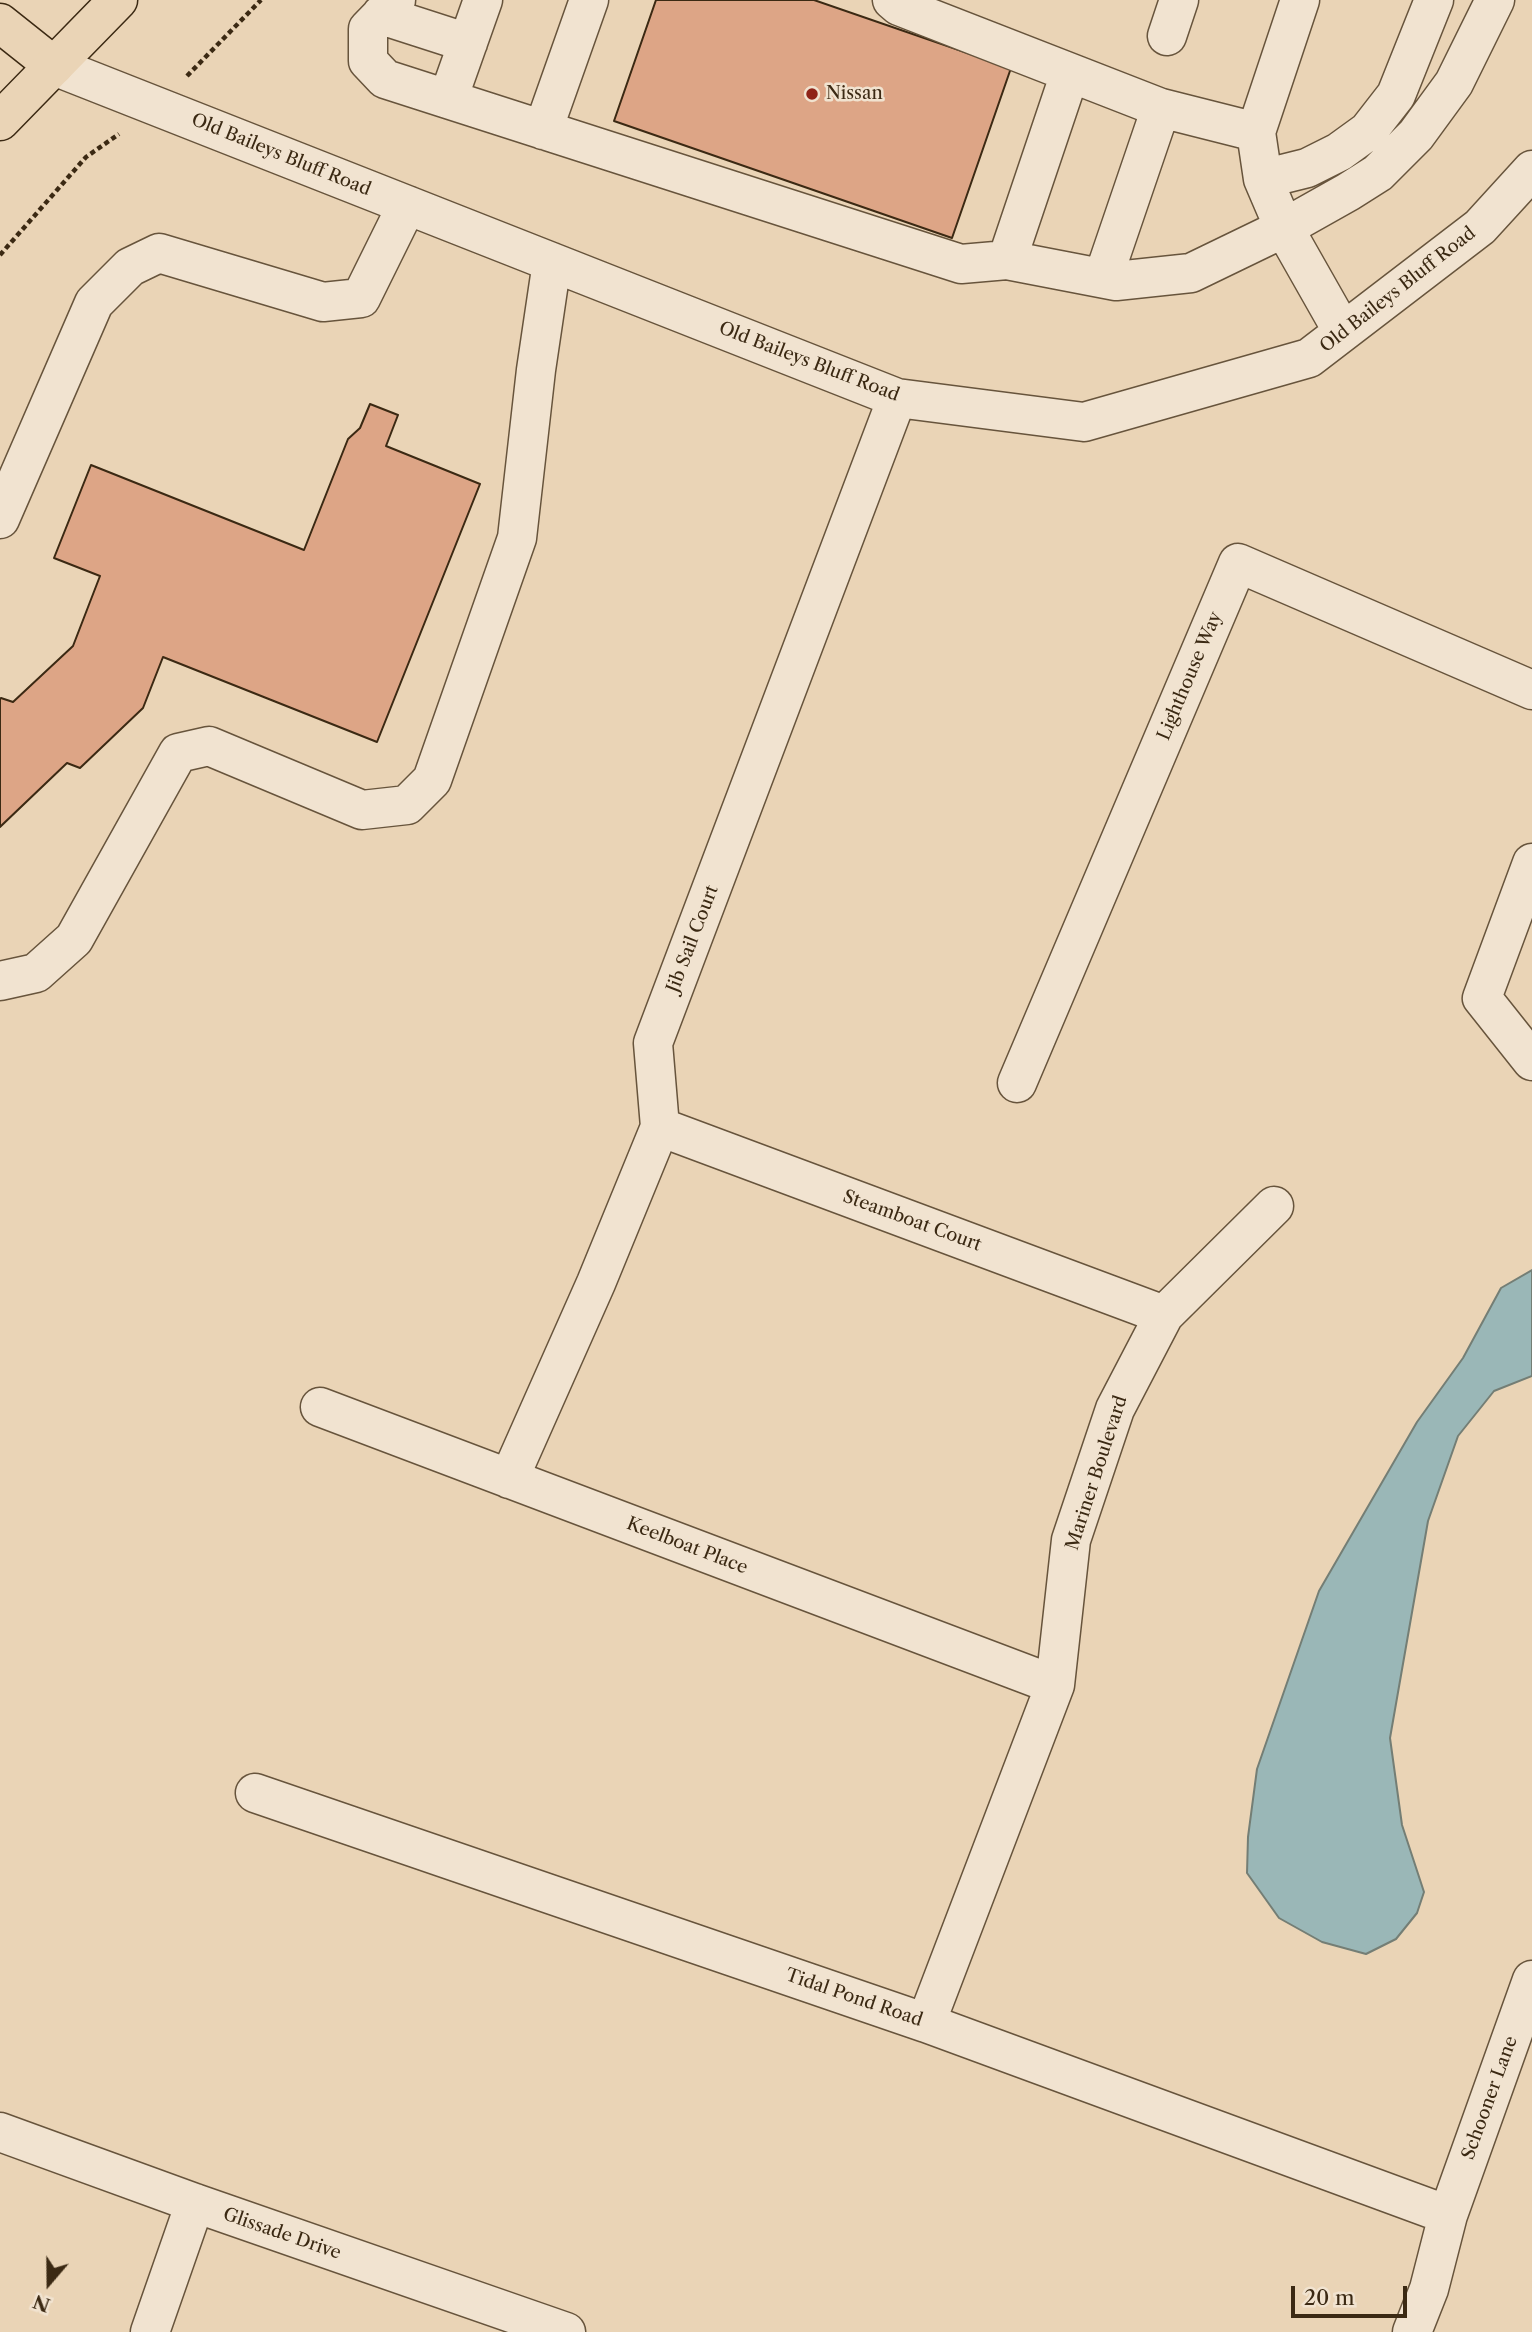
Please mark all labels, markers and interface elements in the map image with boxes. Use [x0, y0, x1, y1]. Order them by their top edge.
place label: Nissan [826, 83, 883, 105]
marker: Nissan [804, 86, 820, 102]
street label: Old Baileys Bluff Road [188, 109, 374, 201]
street label: Old Baileys Bluff Road [1316, 223, 1480, 357]
street label: Old Baileys Bluff Road [716, 318, 902, 406]
street label: Lighthouse Way [1153, 608, 1227, 744]
street label: Jib Sail Court [663, 882, 723, 996]
street label: Steamboat Court [840, 1186, 984, 1256]
street label: Mariner Boulevard [1062, 1393, 1132, 1553]
street label: Keelboat Place [623, 1513, 751, 1579]
street label: Tidal Pond Road [783, 1964, 925, 2032]
street label: Schooner Lane [1458, 2033, 1522, 2163]
street label: Glissade Drive [220, 2204, 344, 2264]
north arrow [14, 2248, 84, 2318]
scale bar [1294, 2272, 1410, 2316]
text: 20 m [1304, 2285, 1355, 2310]
text: N [30, 2290, 53, 2317]

